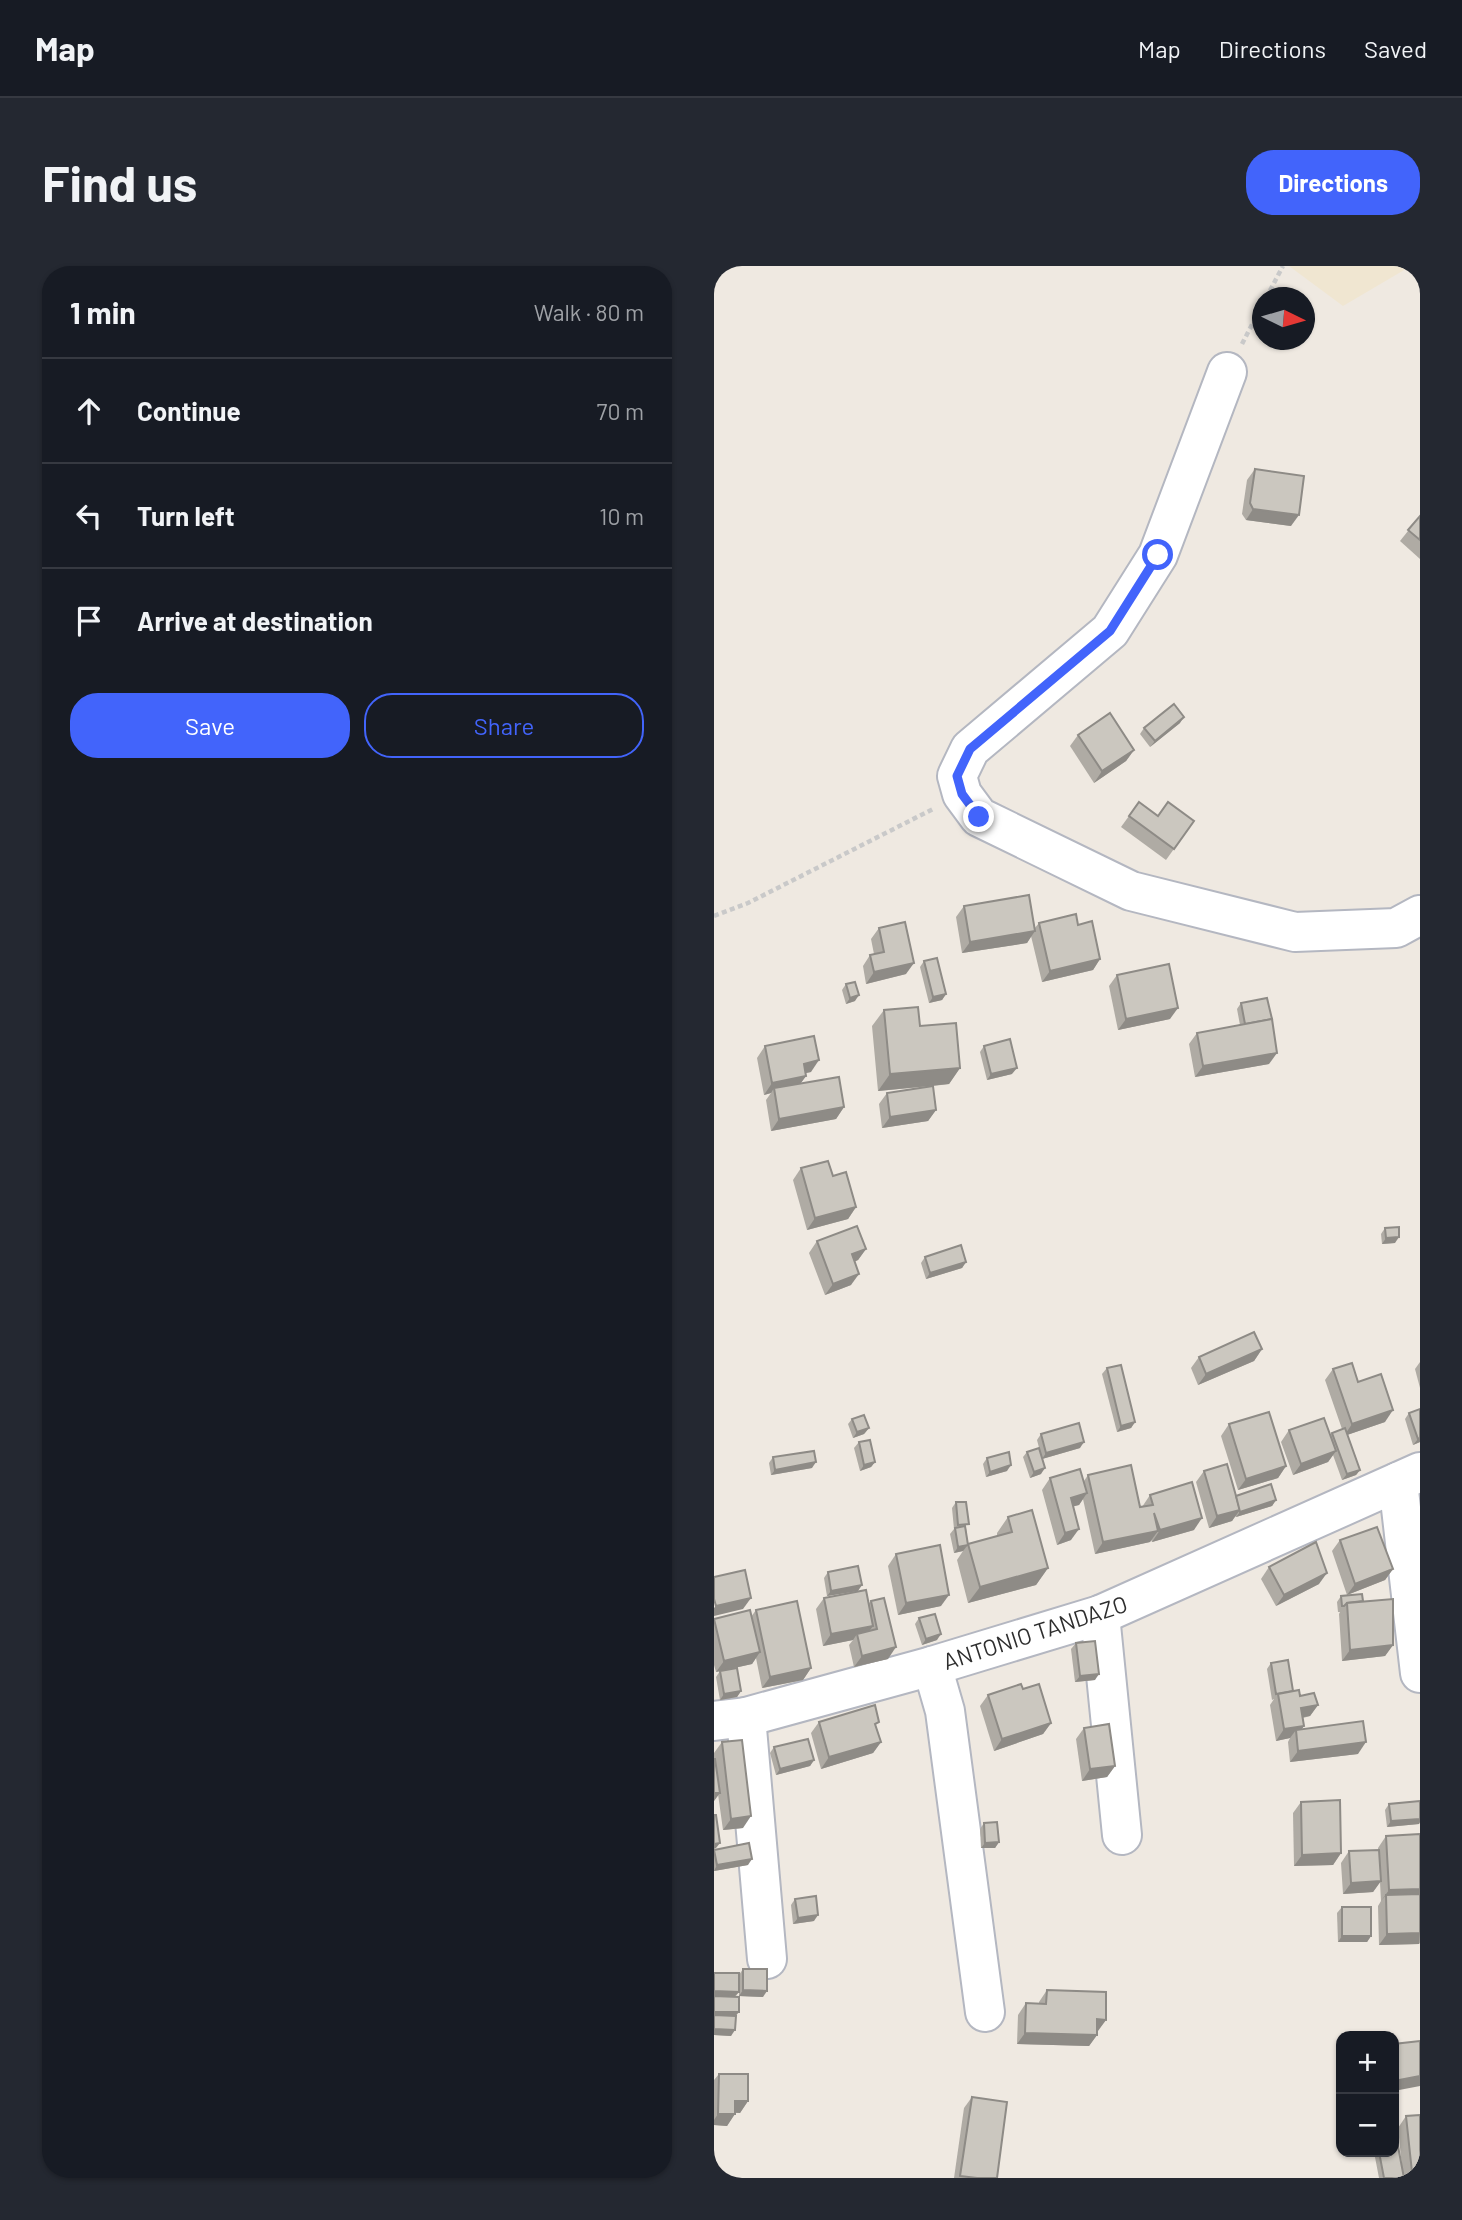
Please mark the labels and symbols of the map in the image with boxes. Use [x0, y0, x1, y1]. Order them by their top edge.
north arrow [1252, 287, 1315, 350]
route start [1142, 539, 1173, 570]
route end [963, 801, 994, 832]
street label: ANTONIO TANDAZO [939, 1589, 1131, 1675]

